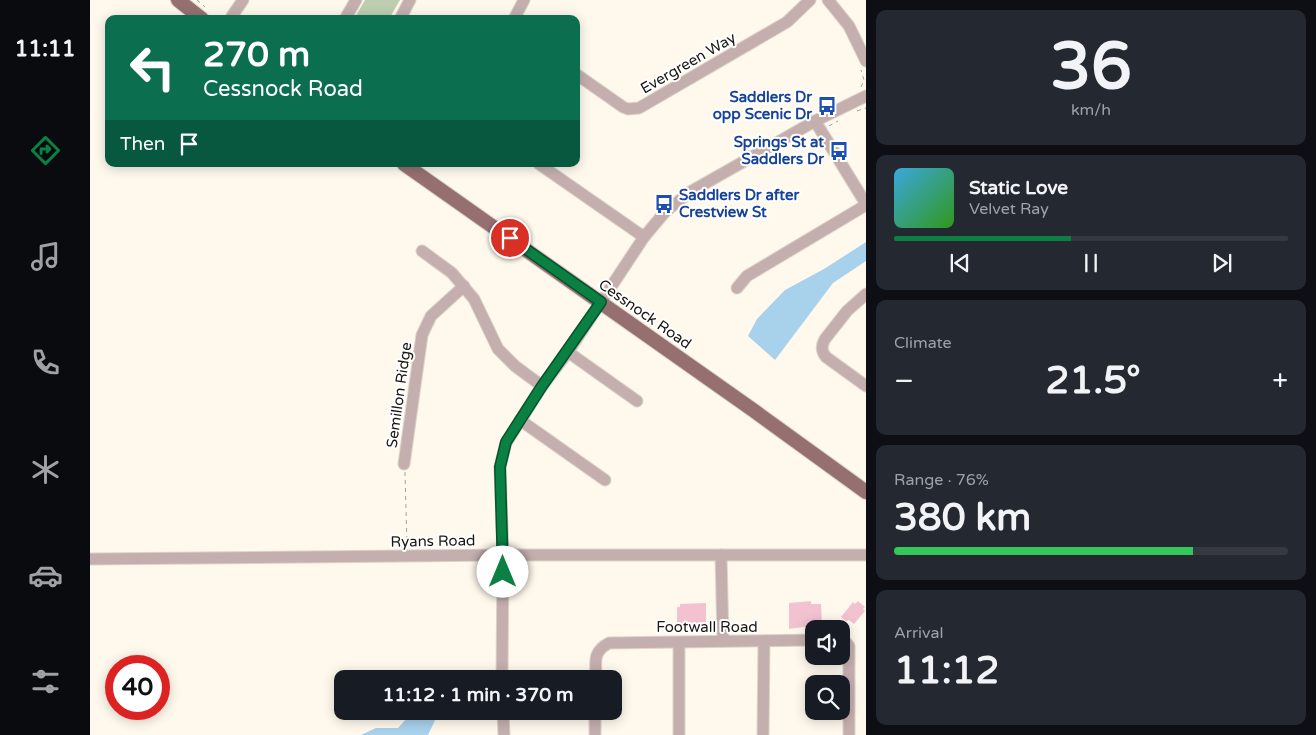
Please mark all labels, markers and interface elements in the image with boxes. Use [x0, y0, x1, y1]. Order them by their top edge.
street label: Evergreen Way [637, 28, 739, 98]
text: 36 [1050, 28, 1132, 107]
text: 270 m [203, 34, 310, 76]
icon: left [120, 35, 185, 100]
text: 11:11 [15, 36, 75, 62]
text: Cessnock Road [203, 76, 363, 102]
place label: Saddlers Dr opp Scenic Dr [713, 88, 812, 124]
bus stop icon: Saddlers Dr opp Scenic Dr [816, 95, 838, 117]
text: km/h [1071, 100, 1111, 120]
icon: arrive [175, 130, 203, 158]
icon: directions [28, 133, 63, 168]
text: Then [120, 133, 165, 155]
place label: Springs St at Saddlers Dr [734, 133, 824, 168]
bus stop icon: Springs St at Saddlers Dr [828, 140, 850, 162]
text: Static Love [969, 177, 1068, 199]
place label: Saddlers Dr after Crestview St [679, 186, 799, 221]
bus stop icon: Saddlers Dr after Crestview St [653, 193, 675, 215]
text: Velvet Ray [969, 199, 1049, 219]
pin [489, 217, 531, 259]
icon: arrive [496, 224, 524, 252]
icon: music [28, 239, 63, 274]
icon: previous [946, 249, 974, 277]
icon: pause [1077, 249, 1105, 277]
icon: next [1208, 249, 1236, 277]
street label: Cessnock Road [595, 275, 695, 353]
text: Climate [894, 333, 952, 353]
street label: Semillon Ridge [383, 341, 415, 449]
icon: phone [28, 345, 63, 380]
text: 21.5° [1046, 358, 1141, 404]
text: − [894, 364, 914, 398]
text: + [1272, 364, 1288, 398]
icon: climate [28, 452, 63, 487]
text: Range · 76% [894, 470, 989, 490]
text: 380 km [894, 495, 1031, 541]
street label: Ryans Road [390, 531, 476, 551]
position arrow [476, 545, 528, 597]
icon: car [28, 558, 63, 593]
street label: Footwall Road [656, 618, 758, 636]
map controls [805, 620, 850, 720]
button: sound [805, 620, 850, 665]
text: Arrival [894, 623, 943, 643]
text: 11:12 [894, 648, 999, 694]
speed limit sign: 40 [105, 655, 170, 720]
icon: filters [28, 664, 63, 699]
button: search [805, 675, 850, 720]
text: 11:12 · 1 min · 370 m [382, 684, 574, 706]

